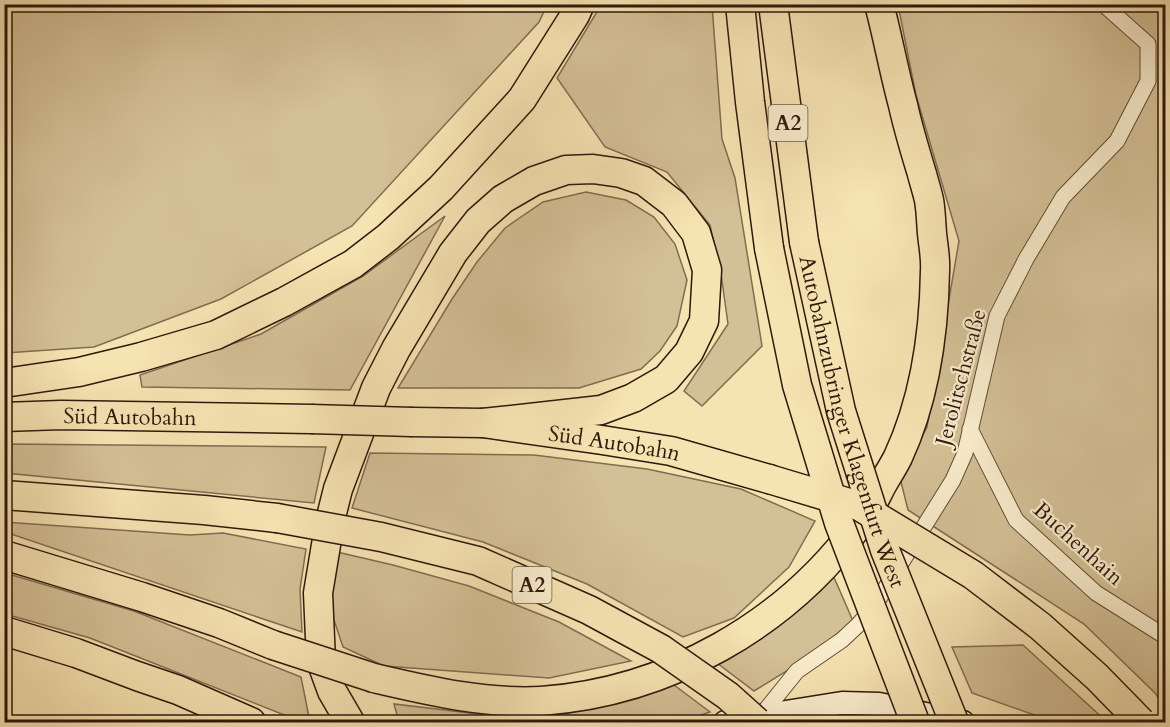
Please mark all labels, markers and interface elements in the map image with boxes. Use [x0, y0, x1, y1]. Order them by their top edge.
road number: A2 [768, 105, 808, 141]
street label: Autobahnzubringer Klagenfurt West [791, 253, 913, 592]
street label: Jerolitschstraße [928, 306, 994, 452]
street label: Süd Autobahn [63, 401, 197, 433]
street label: Süd Autobahn [546, 419, 684, 469]
street label: Buchenhain [1027, 495, 1130, 593]
road number: A2 [512, 567, 552, 603]

